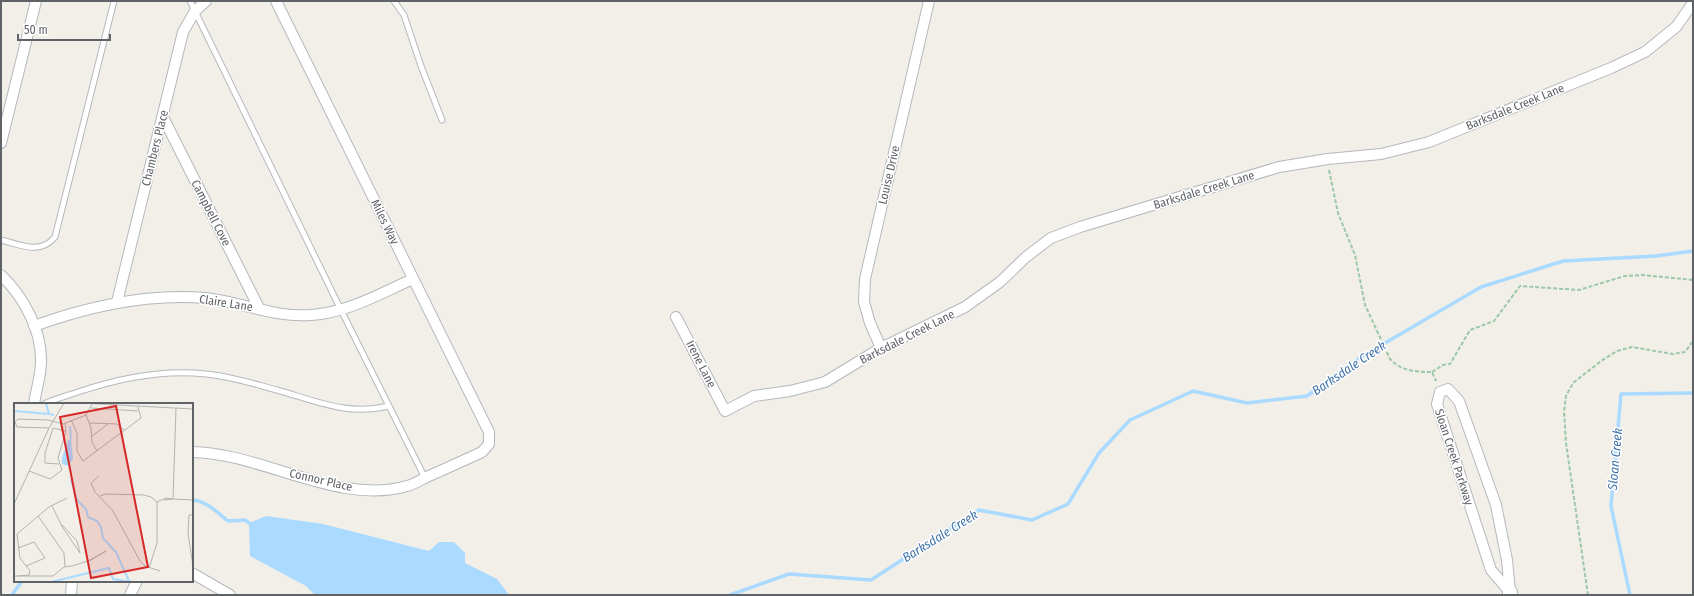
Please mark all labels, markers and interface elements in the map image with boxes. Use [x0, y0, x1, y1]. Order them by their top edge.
scale bar [18, 16, 110, 42]
text: 50 m [24, 23, 48, 37]
street label: Barksdale Creek Lane [1464, 81, 1566, 133]
street label: Chambers Place [139, 109, 171, 187]
street label: Louise Drive [875, 144, 903, 206]
street label: Barksdale Creek Lane [1152, 168, 1256, 212]
street label: Campbell Cove [188, 178, 234, 248]
street label: Miles Way [368, 197, 402, 247]
street label: Claire Lane [198, 292, 254, 314]
street label: Barksdale Creek Lane [857, 307, 957, 367]
street label: Irene Lane [683, 338, 719, 390]
water label: Barksdale Creek [1309, 338, 1389, 398]
inset map [14, 403, 193, 582]
street label: Sloan Creek Parkway [1432, 407, 1476, 508]
water label: Sloan Creek [1605, 427, 1625, 492]
street label: Connor Place [288, 466, 354, 494]
water label: Barksdale Creek [900, 507, 981, 565]

